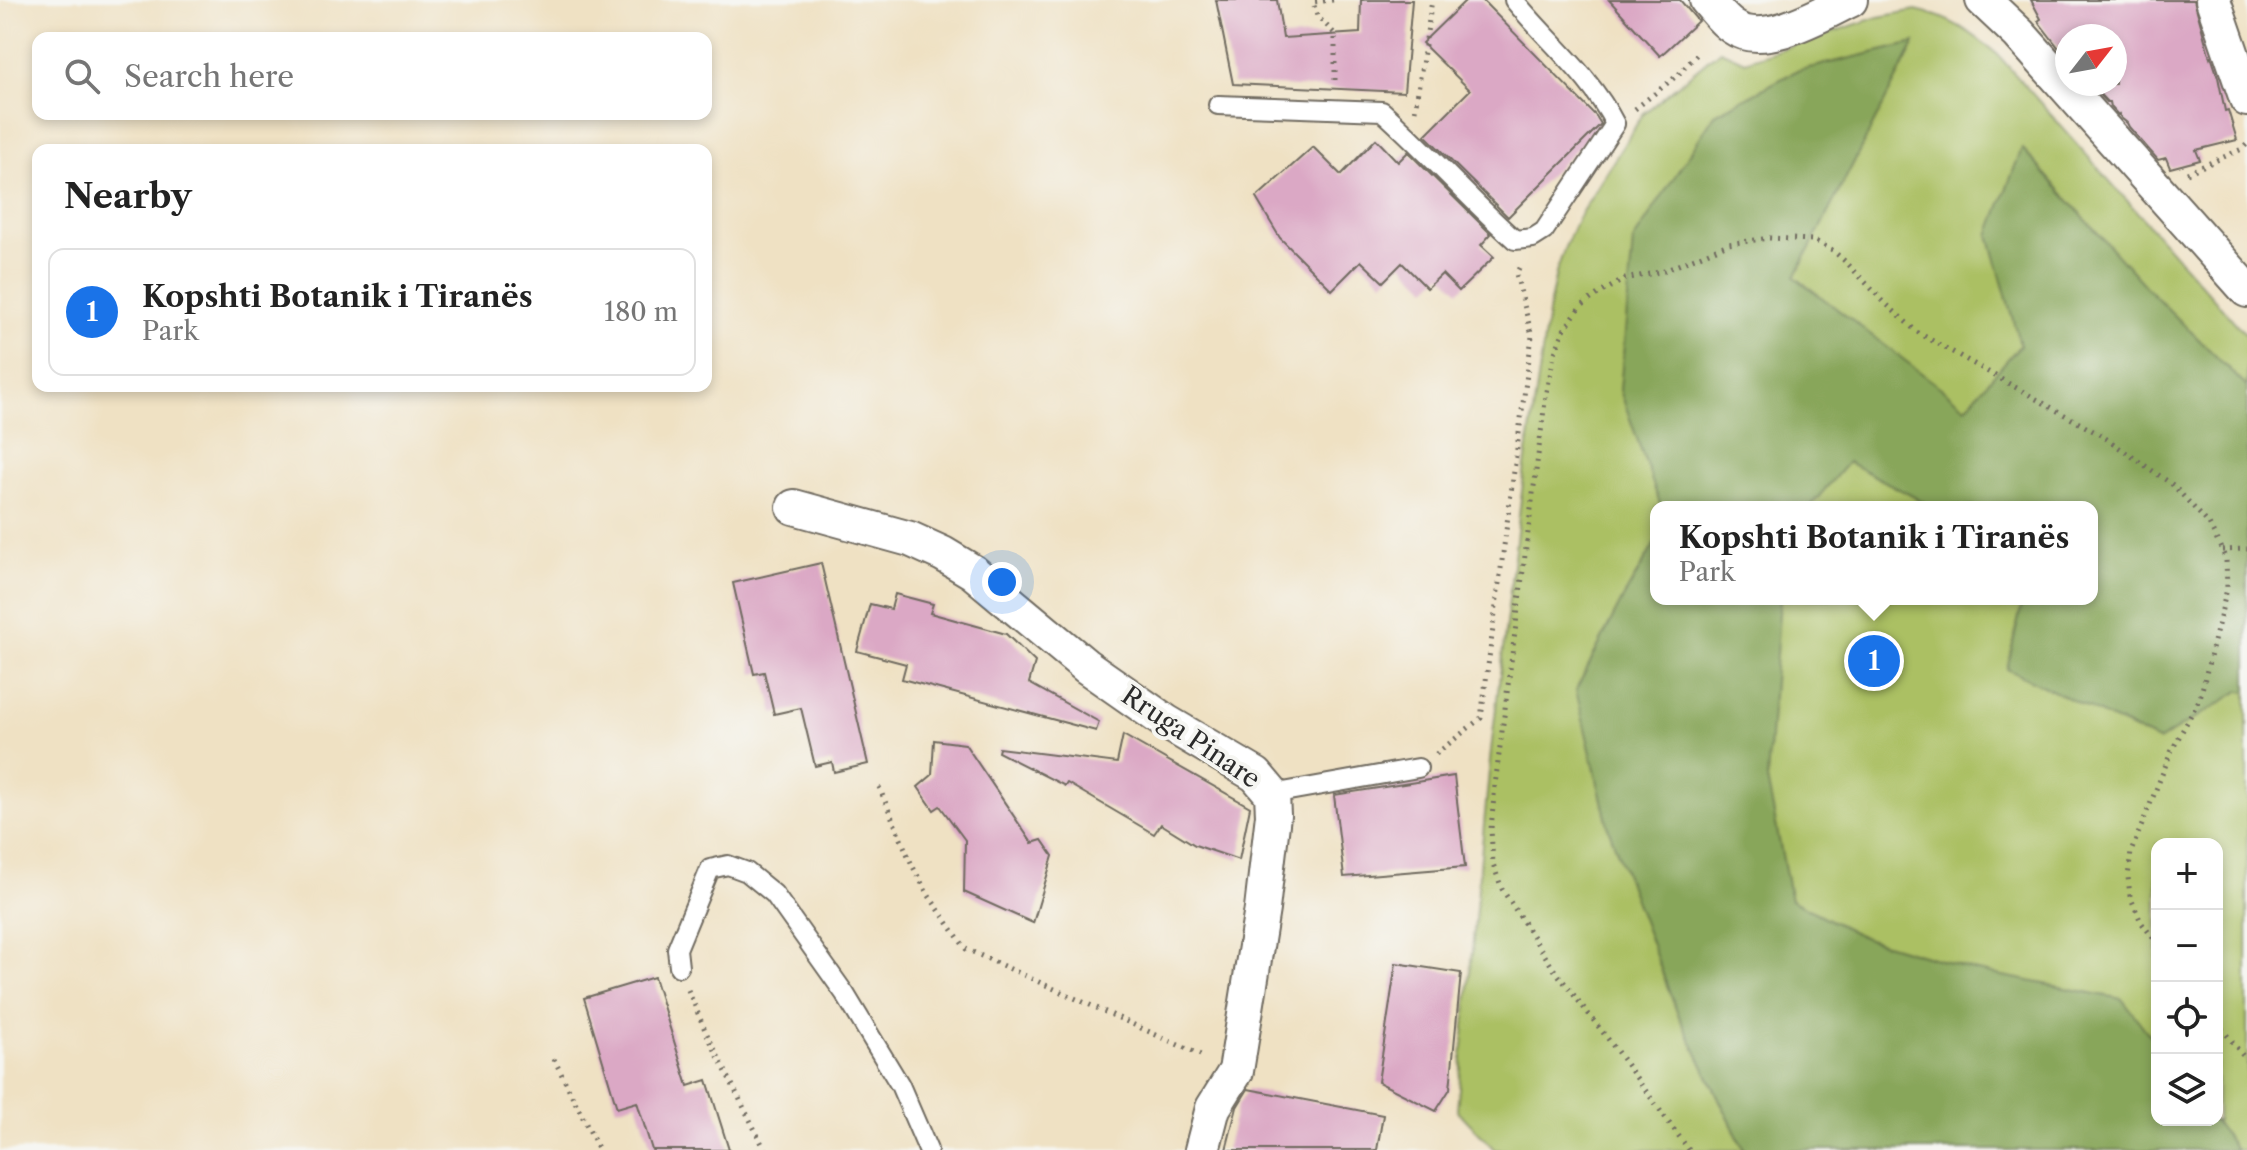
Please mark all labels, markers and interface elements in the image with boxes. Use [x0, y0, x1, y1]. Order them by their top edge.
north arrow [2055, 24, 2127, 96]
search box [32, 32, 712, 120]
icon: search [60, 54, 104, 98]
text: Search here [124, 58, 294, 95]
text: Nearby [64, 175, 192, 217]
text: Kopshti Botanik i Tiranës [142, 278, 533, 315]
text: 1 [86, 296, 98, 328]
text: 180 m [604, 296, 678, 328]
text: Park [142, 315, 199, 347]
popup [1650, 501, 2098, 605]
text: Kopshti Botanik i Tiranës [1679, 519, 2069, 556]
text: Park [1679, 556, 1735, 588]
your location [982, 562, 1022, 602]
pin: 1 [1848, 631, 1900, 691]
street label: Rruga Pinare [1116, 679, 1266, 795]
map controls [2151, 838, 2223, 1126]
button: + [2151, 838, 2223, 910]
button: − [2151, 910, 2223, 982]
button: locate [2151, 982, 2223, 1054]
button: layers [2151, 1054, 2223, 1126]

